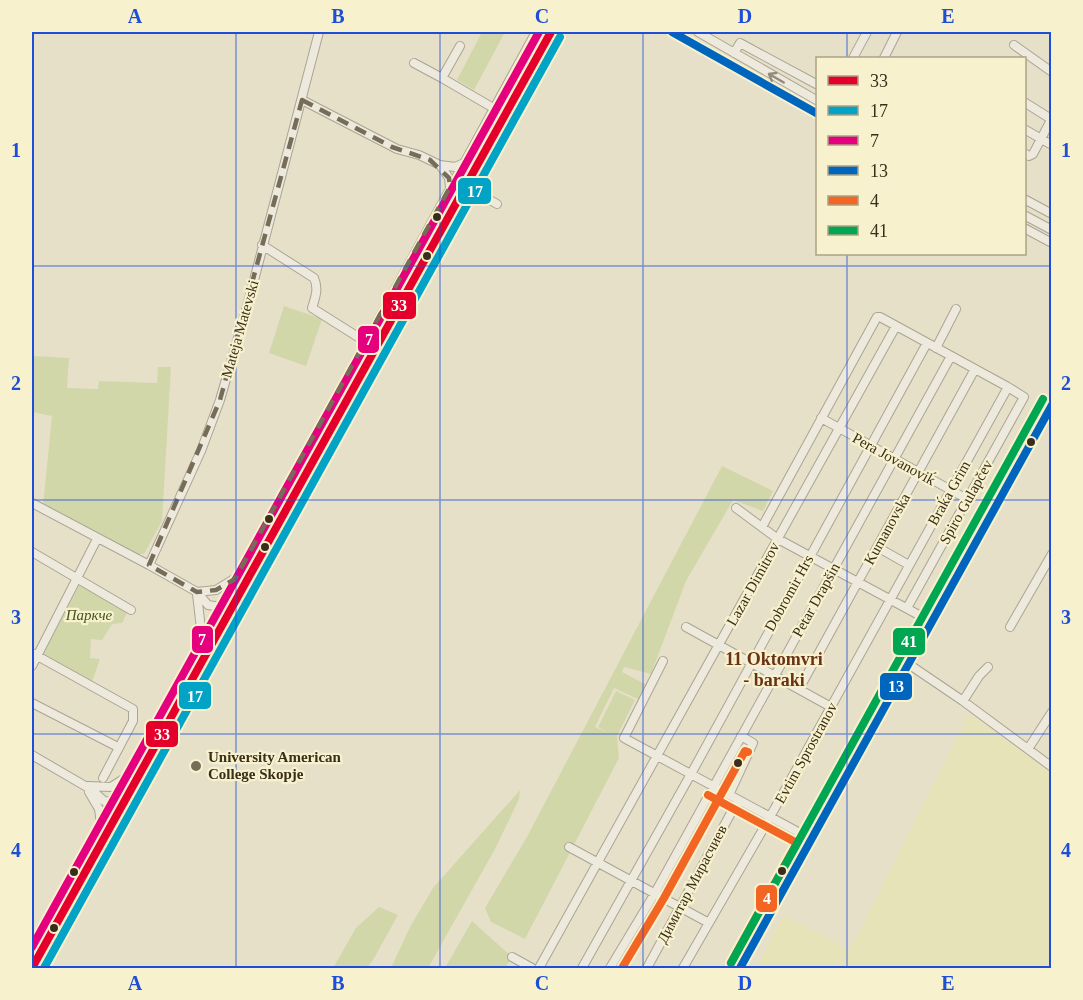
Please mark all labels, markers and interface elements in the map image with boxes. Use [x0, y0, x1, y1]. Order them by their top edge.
text: A [128, 5, 143, 27]
text: B [331, 5, 345, 27]
text: C [535, 5, 549, 27]
text: D [738, 5, 752, 27]
text: E [941, 5, 955, 27]
legend [816, 57, 1026, 255]
one-way arrow [768, 71, 785, 83]
text: 33 [870, 71, 888, 91]
text: 17 [870, 101, 888, 121]
text: 7 [870, 131, 879, 151]
text: 1 [11, 139, 21, 161]
text: 1 [1061, 139, 1071, 161]
text: 13 [870, 161, 888, 181]
line badge: 17 [457, 177, 492, 205]
text: 17 [467, 183, 483, 200]
text: 4 [870, 191, 879, 211]
unlabelled marker [431, 211, 443, 223]
text: 41 [870, 221, 888, 241]
unlabelled marker [421, 250, 433, 262]
street label: Mateja Matevski [218, 278, 262, 380]
line badge: 33 [382, 291, 417, 320]
text: 33 [391, 297, 407, 314]
line badge: 7 [357, 325, 380, 354]
text: 7 [365, 331, 373, 348]
text: 2 [11, 372, 21, 394]
text: 2 [1061, 372, 1071, 394]
street label: Pera Jovanoviḱ [850, 429, 939, 489]
unlabelled marker [1025, 436, 1037, 448]
street label: Braḱa Grim [924, 457, 973, 528]
street label: Spiro Gulapčev [936, 457, 996, 547]
street label: Kumanovska [861, 490, 913, 567]
unlabelled marker [263, 513, 275, 525]
street label: Lazar Dimitrov [723, 539, 783, 629]
unlabelled marker [259, 541, 271, 553]
street label: Dobromir Hrs [762, 552, 817, 634]
street label: Petar Drapšin [789, 560, 843, 640]
text: 3 [11, 606, 21, 628]
text: 3 [1061, 606, 1071, 628]
park label: Паркче [65, 607, 113, 623]
line badge: 7 [191, 625, 214, 654]
line badge: 41 [892, 627, 926, 656]
text: 7 [198, 631, 206, 648]
text: 41 [901, 633, 917, 650]
district label: 11 Oktomvri - baraki [725, 649, 823, 690]
line badge: 13 [879, 672, 913, 701]
text: 13 [888, 678, 904, 695]
line badge: 17 [178, 681, 212, 710]
text: 17 [187, 688, 203, 705]
street label: Evtim Sprostranov [772, 699, 841, 806]
line badge: 33 [145, 720, 179, 748]
text: 33 [154, 726, 170, 743]
place label: University American College Skopje [208, 749, 342, 782]
unlabelled marker [732, 757, 744, 769]
marker: University American College Skopje [189, 759, 203, 773]
street label: Димитар Мирасчиев [654, 822, 730, 946]
text: 4 [11, 839, 21, 861]
text: 4 [1061, 839, 1071, 861]
unlabelled marker [776, 865, 788, 877]
unlabelled marker [68, 866, 80, 878]
line badge: 4 [755, 884, 778, 913]
text: 4 [763, 890, 771, 907]
unlabelled marker [48, 922, 60, 934]
text: A [128, 972, 143, 994]
text: B [331, 972, 345, 994]
text: C [535, 972, 549, 994]
text: D [738, 972, 752, 994]
text: E [941, 972, 955, 994]

